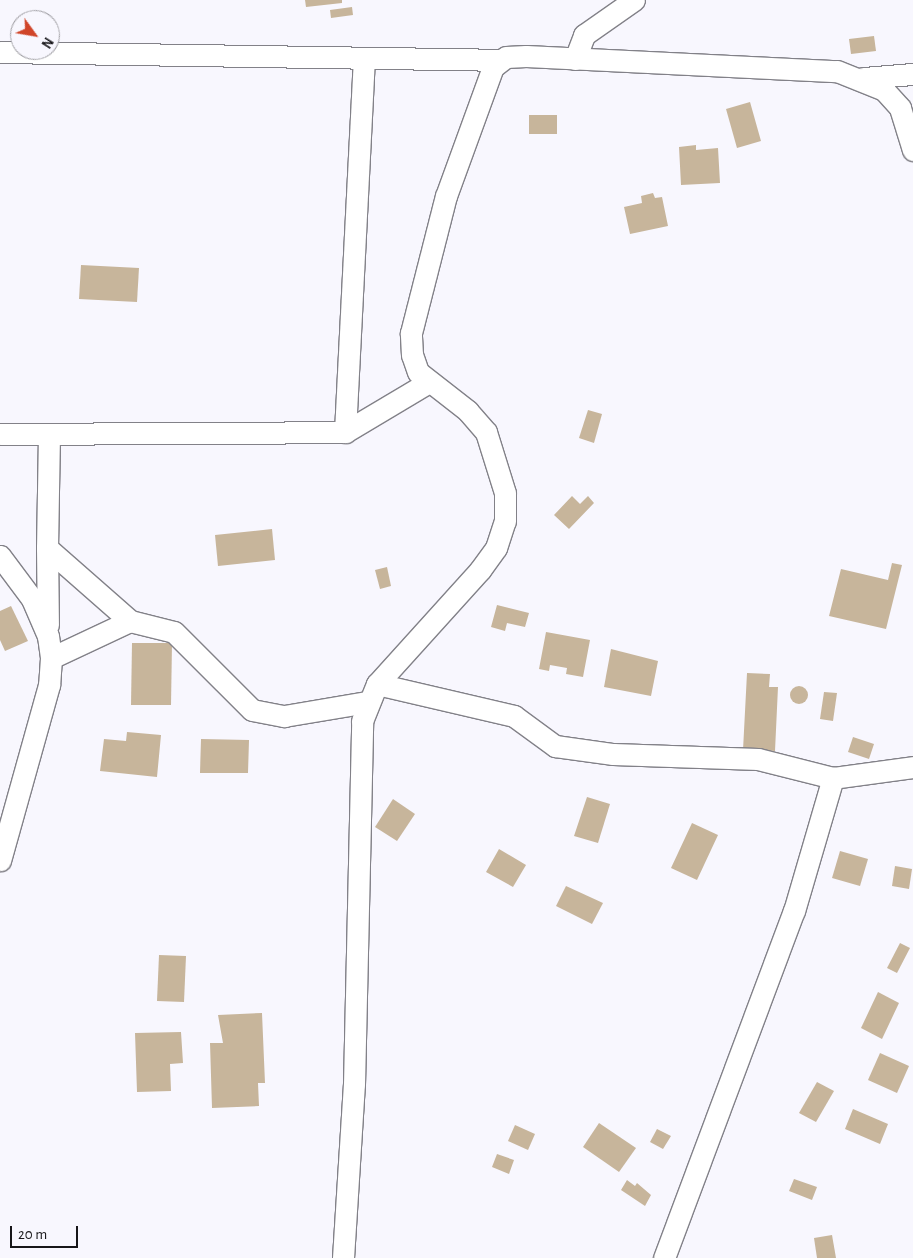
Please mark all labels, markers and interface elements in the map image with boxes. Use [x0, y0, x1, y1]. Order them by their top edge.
north arrow [10, 10, 60, 60]
text: N [38, 35, 55, 50]
scale bar [12, 1216, 80, 1248]
text: 20 m [18, 1227, 47, 1242]

